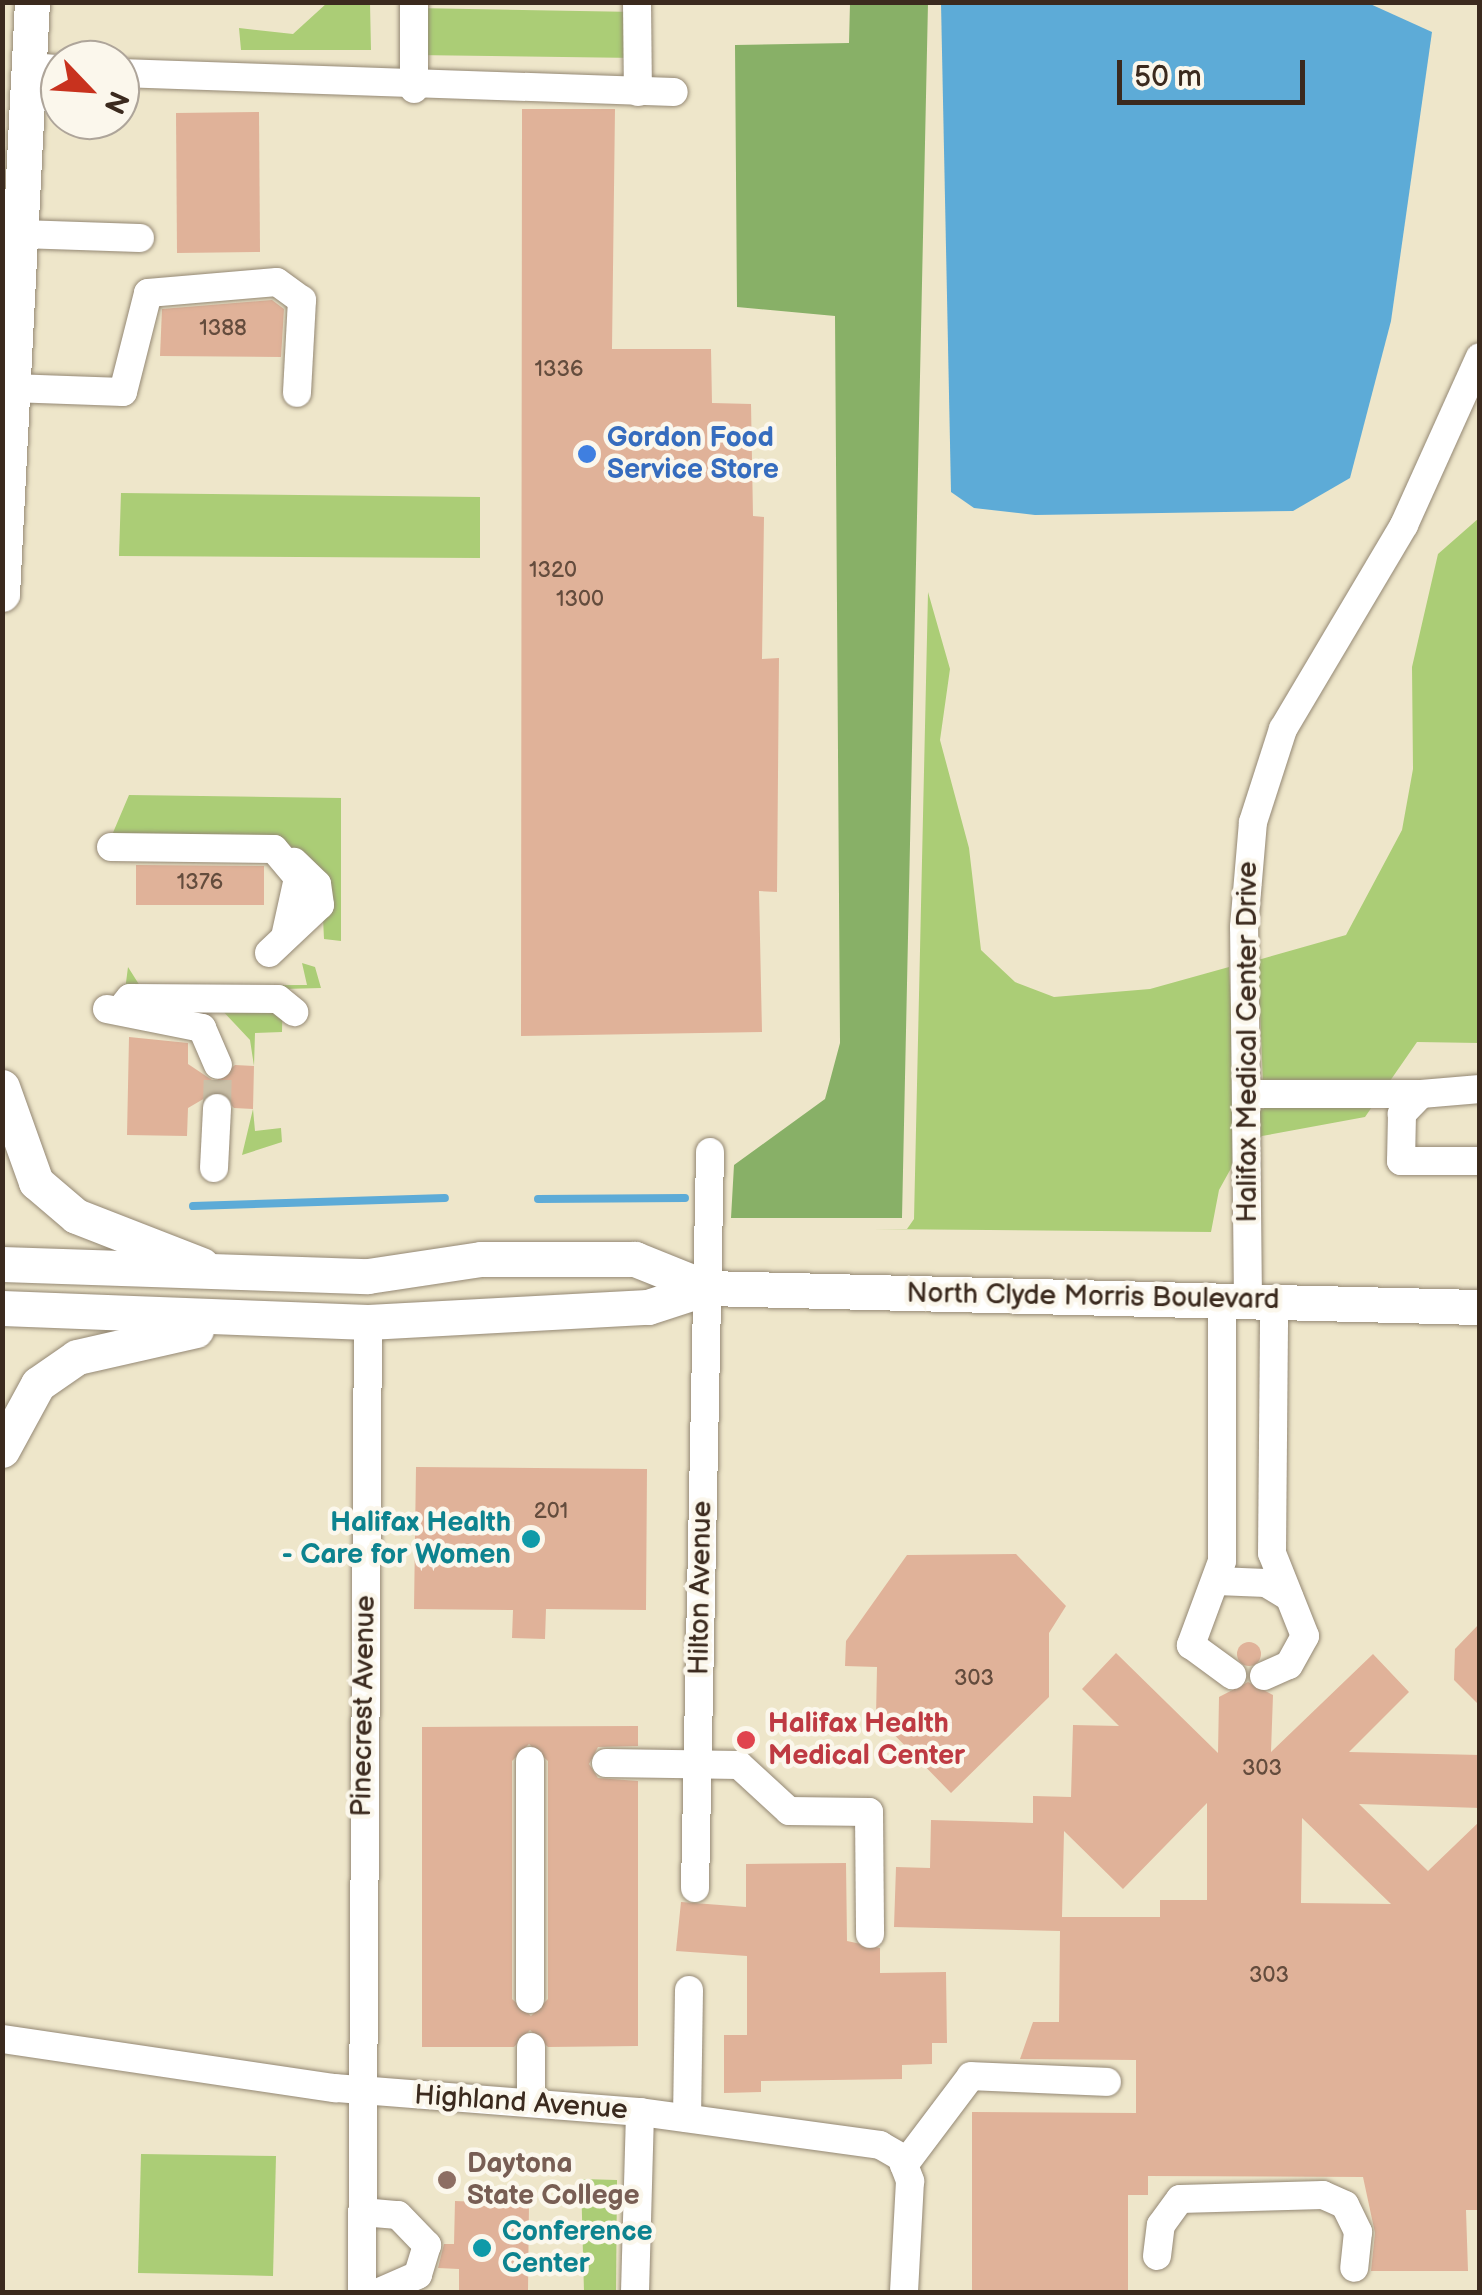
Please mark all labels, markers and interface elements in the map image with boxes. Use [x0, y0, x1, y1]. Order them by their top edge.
north arrow [40, 40, 140, 140]
scale bar [1122, 40, 1310, 102]
text: 50 m [1134, 59, 1202, 95]
text: N [96, 86, 135, 119]
house number: 1388 [199, 316, 247, 342]
house number: 1336 [534, 357, 584, 383]
place label: Gordon Food Service Store [607, 421, 779, 487]
marker: Gordon Food Service Store [576, 443, 598, 465]
house number: 1320 [529, 558, 577, 584]
house number: 1300 [556, 587, 604, 613]
street label: Halifax Medical Center Drive [1231, 861, 1265, 1223]
house number: 1376 [177, 870, 223, 896]
street label: North Clyde Morris Boulevard [906, 1277, 1280, 1317]
house number: 201 [534, 1499, 568, 1525]
street label: Hilton Avenue [683, 1501, 719, 1675]
place label: Halifax Health - Care for Women [282, 1506, 511, 1572]
marker: Halifax Health - Care for Women [520, 1528, 542, 1550]
street label: Pinecrest Avenue [345, 1595, 383, 1817]
house number: 303 [954, 1666, 994, 1692]
place label: Halifax Health Medical Center [768, 1707, 965, 1773]
marker: Halifax Health Medical Center [733, 1727, 759, 1753]
house number: 303 [1242, 1756, 1282, 1782]
house number: 303 [1249, 1963, 1289, 1989]
street label: Highland Avenue [413, 2079, 629, 2127]
place label: Daytona State College [467, 2147, 640, 2213]
marker: Daytona State College [436, 2169, 458, 2191]
place label: Conference Center [502, 2215, 653, 2281]
marker: Conference Center [471, 2237, 493, 2259]

